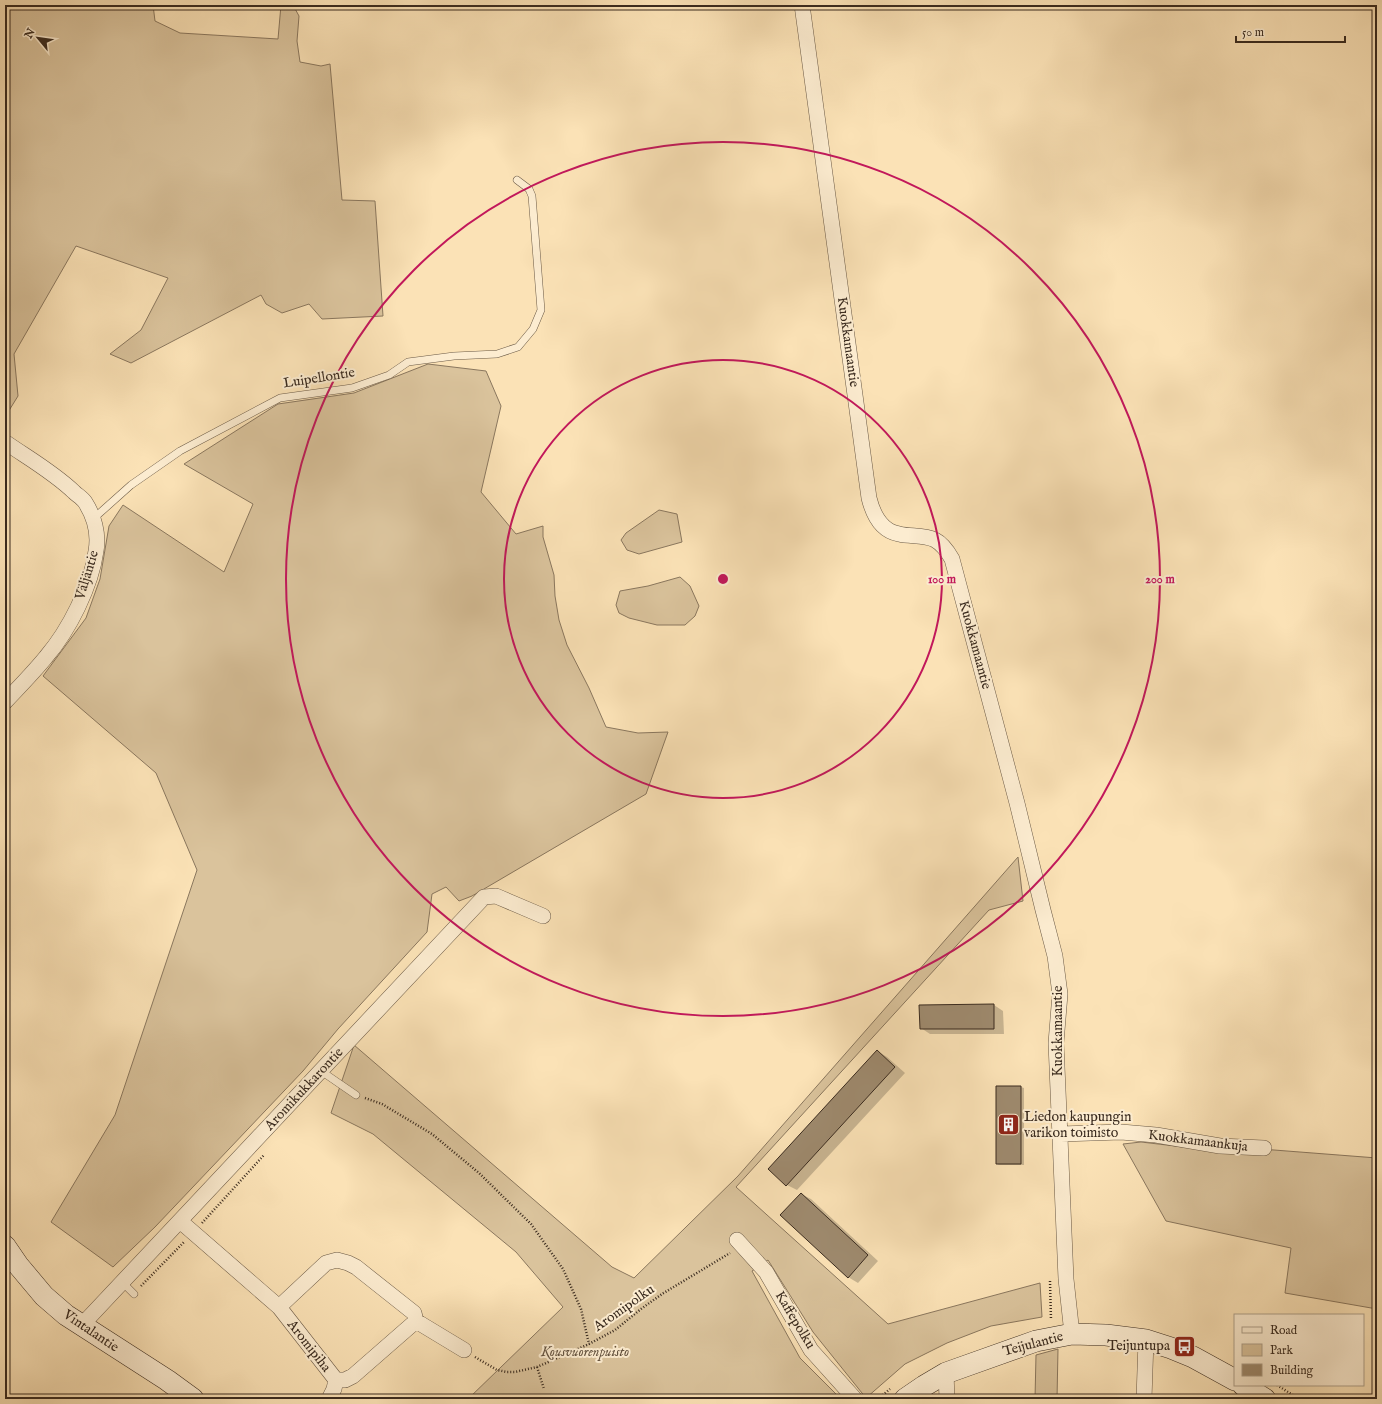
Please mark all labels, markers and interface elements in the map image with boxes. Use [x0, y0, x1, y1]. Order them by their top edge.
north arrow [18, 18, 58, 58]
scale bar [1236, 18, 1345, 44]
text: 50 m [1242, 25, 1264, 40]
text: N [21, 26, 39, 42]
street label: Kuokkamaantie [833, 296, 863, 389]
street label: Luipellontie [282, 363, 357, 393]
street label: Väljäntie [71, 548, 103, 603]
centre of rings [716, 572, 730, 586]
text: 100 m [928, 572, 957, 587]
text: 200 m [1145, 572, 1175, 587]
street label: Kuokkamaantie [955, 599, 996, 692]
street label: Kuokkamaantie [1049, 985, 1067, 1077]
street label: Aromikukkarontie [260, 1043, 348, 1135]
place label: Liedon kaupungin varikon toimisto [1024, 1108, 1132, 1142]
building icon: Liedon kaupungin varikon toimisto [995, 1112, 1021, 1138]
street label: Kuokkamaankuja [1147, 1126, 1250, 1156]
street label: Aromipolku [589, 1280, 658, 1336]
street label: Kaffepolku [771, 1288, 819, 1352]
street label: Vintalantie [59, 1305, 123, 1357]
legend [1234, 1314, 1364, 1386]
street label: Aromipiha [282, 1315, 336, 1376]
text: Road [1270, 1323, 1298, 1338]
street label: Teijulantie [1001, 1327, 1066, 1361]
bus stop icon: Teijuntupa [1172, 1333, 1198, 1359]
place label: Teijuntupa [1107, 1337, 1171, 1355]
park label: Kousvuorenpuisto [540, 1343, 629, 1361]
text: Park [1270, 1343, 1293, 1358]
text: Building [1270, 1363, 1314, 1378]

